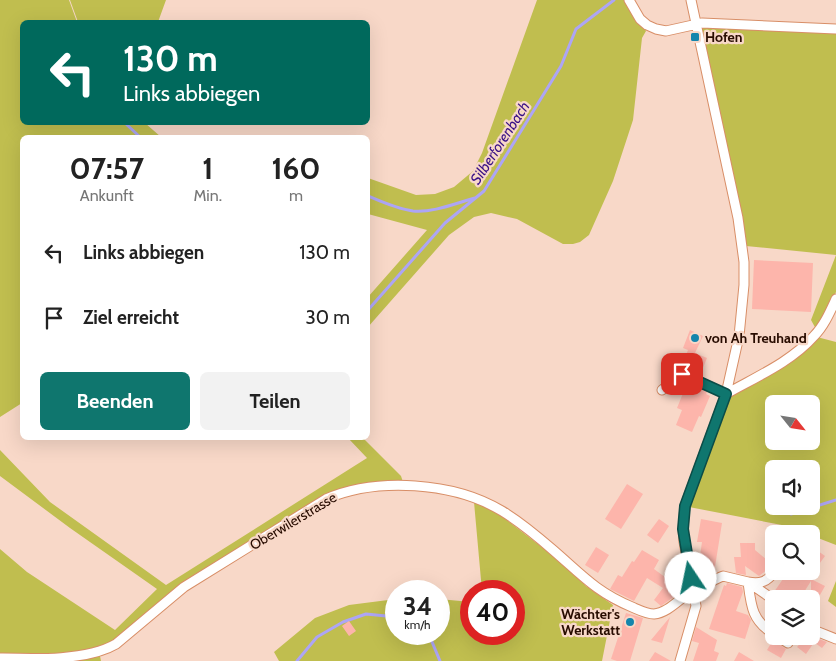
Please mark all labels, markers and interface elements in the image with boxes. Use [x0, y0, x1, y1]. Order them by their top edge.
place label: Hofen [705, 28, 743, 46]
marker: Hofen [689, 31, 701, 43]
text: 130 m [123, 37, 218, 80]
icon: left [40, 40, 105, 105]
text: Links abbiegen [123, 80, 260, 107]
water label: Silberforenbach [467, 98, 533, 188]
text: 07:57 [69, 150, 144, 187]
text: 1 [202, 150, 213, 187]
text: 160 [271, 150, 321, 187]
text: Ankunft [80, 186, 134, 205]
text: Min. [193, 186, 222, 205]
text: m [289, 186, 303, 205]
icon: left [40, 239, 68, 267]
text: Links abbiegen [83, 241, 204, 264]
text: 130 m [299, 241, 350, 264]
icon: arrive [40, 304, 68, 332]
text: Ziel erreicht [83, 306, 179, 329]
text: 30 m [306, 306, 350, 329]
place label: von Ah Treuhand [705, 329, 807, 347]
marker: von Ah Treuhand [689, 332, 701, 344]
pin [661, 353, 703, 395]
icon: arrive [668, 360, 696, 388]
button: Beenden [40, 372, 190, 430]
button: Teilen [200, 372, 350, 430]
north arrow [765, 395, 820, 450]
map controls [765, 395, 820, 645]
button: sound [765, 460, 820, 515]
street label: Oberwilerstrasse [246, 488, 340, 554]
button: search [765, 525, 820, 580]
position arrow [664, 551, 716, 603]
speed limit sign: 40 [460, 580, 525, 645]
button: layers [765, 590, 820, 645]
text: 34 [403, 591, 432, 621]
place label: Wächter's Werkstatt [561, 605, 620, 639]
marker: Wächter's Werkstatt [624, 616, 636, 628]
text: km/h [404, 617, 431, 632]

